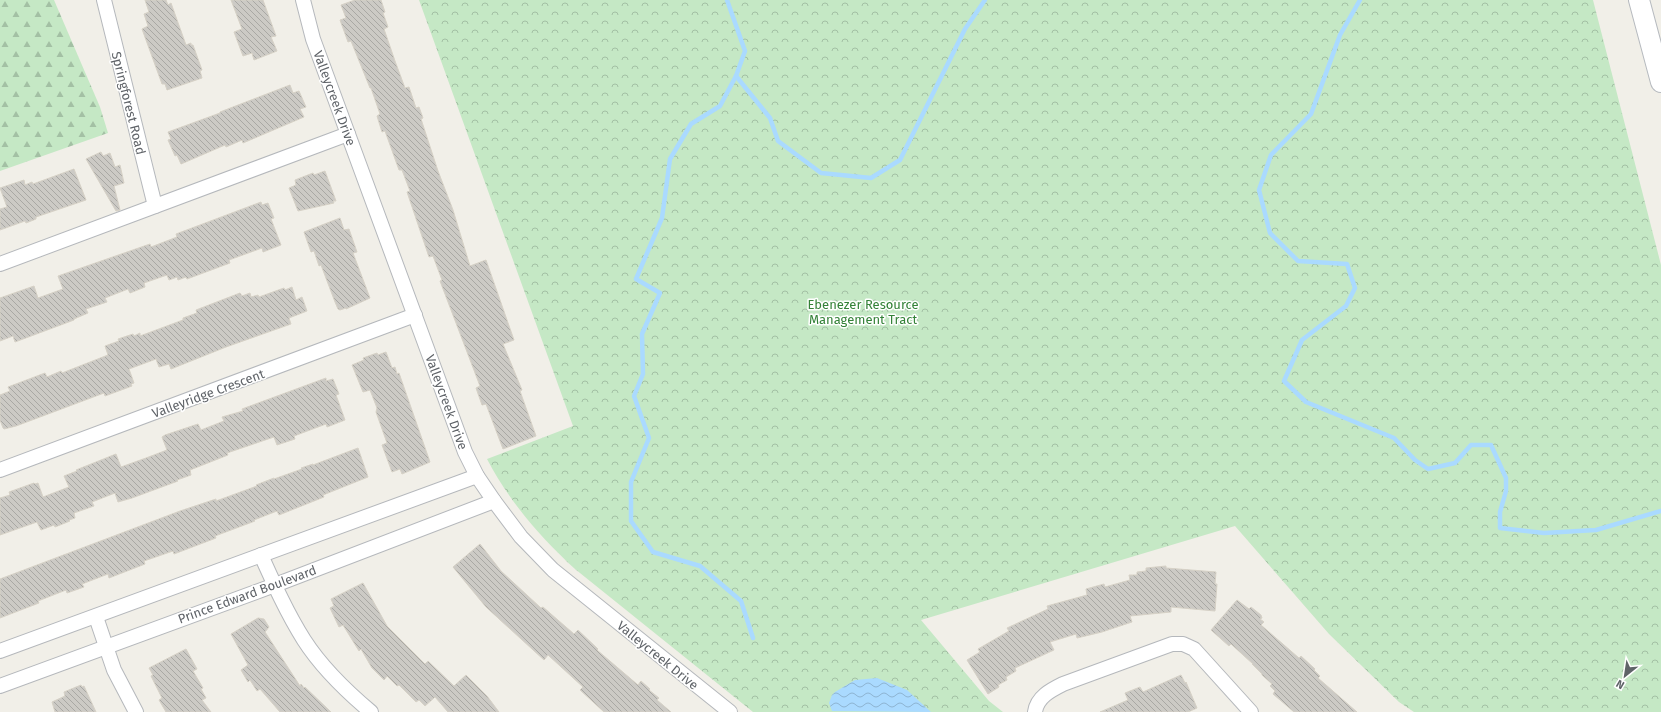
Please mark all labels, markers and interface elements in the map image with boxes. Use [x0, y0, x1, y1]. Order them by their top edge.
street label: Valleycreek Drive [310, 49, 359, 148]
street label: Springforest Road [108, 50, 149, 156]
park label: Ebenezer Resource Management Tract [807, 297, 919, 327]
street label: Valleycreek Drive [422, 353, 471, 452]
street label: Valleyridge Crescent [150, 366, 267, 421]
street label: Prince Edward Boulevard [176, 562, 318, 627]
street label: Valleycreek Drive [614, 618, 701, 693]
north arrow [1605, 656, 1645, 696]
text: N [1614, 677, 1627, 692]

